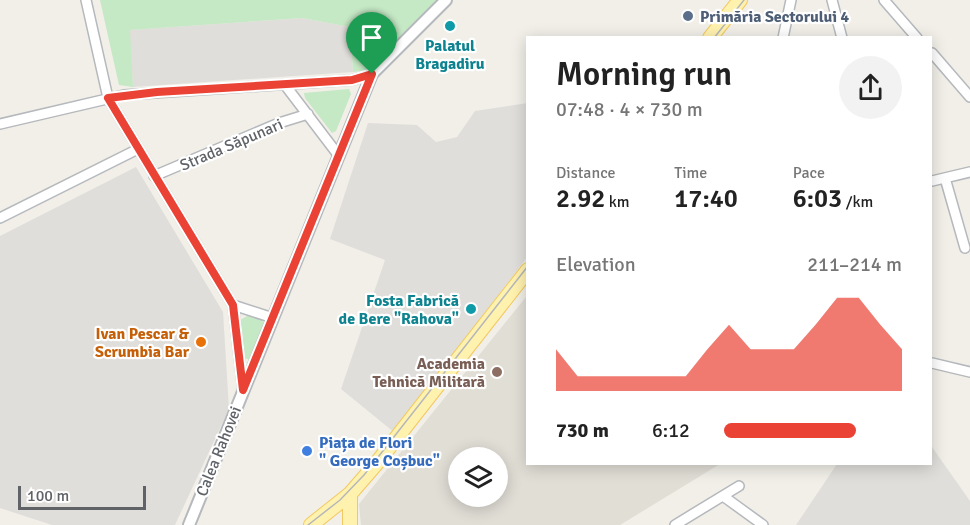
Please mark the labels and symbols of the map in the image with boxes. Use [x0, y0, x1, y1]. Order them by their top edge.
place label: Primăria Sectorului 4 [700, 7, 850, 27]
marker: Primăria Sectorului 4 [681, 9, 695, 23]
pin [346, 12, 397, 74]
marker: Palatul Bragadiru [443, 19, 457, 33]
place label: Palatul Bragadiru [415, 36, 485, 74]
street label: Strada Săpunari [177, 114, 286, 176]
place label: Fosta Fabrică de Bere "Rahova" [339, 291, 459, 329]
marker: Fosta Fabrică de Bere "Rahova" [464, 302, 478, 316]
place label: Ivan Pescar & Scrumbia Bar [95, 324, 190, 362]
marker: Ivan Pescar & Scrumbia Bar [194, 335, 208, 349]
place label: Academia Tehnică Militară [373, 354, 485, 392]
marker: Academia Tehnică Militară [490, 365, 504, 379]
street label: Calea Rahovei [192, 403, 246, 500]
place label: Piața de Flori " George Coșbuc" [319, 433, 440, 471]
marker: Piața de Flori " George Coșbuc" [300, 444, 314, 458]
scale bar [18, 483, 146, 510]

